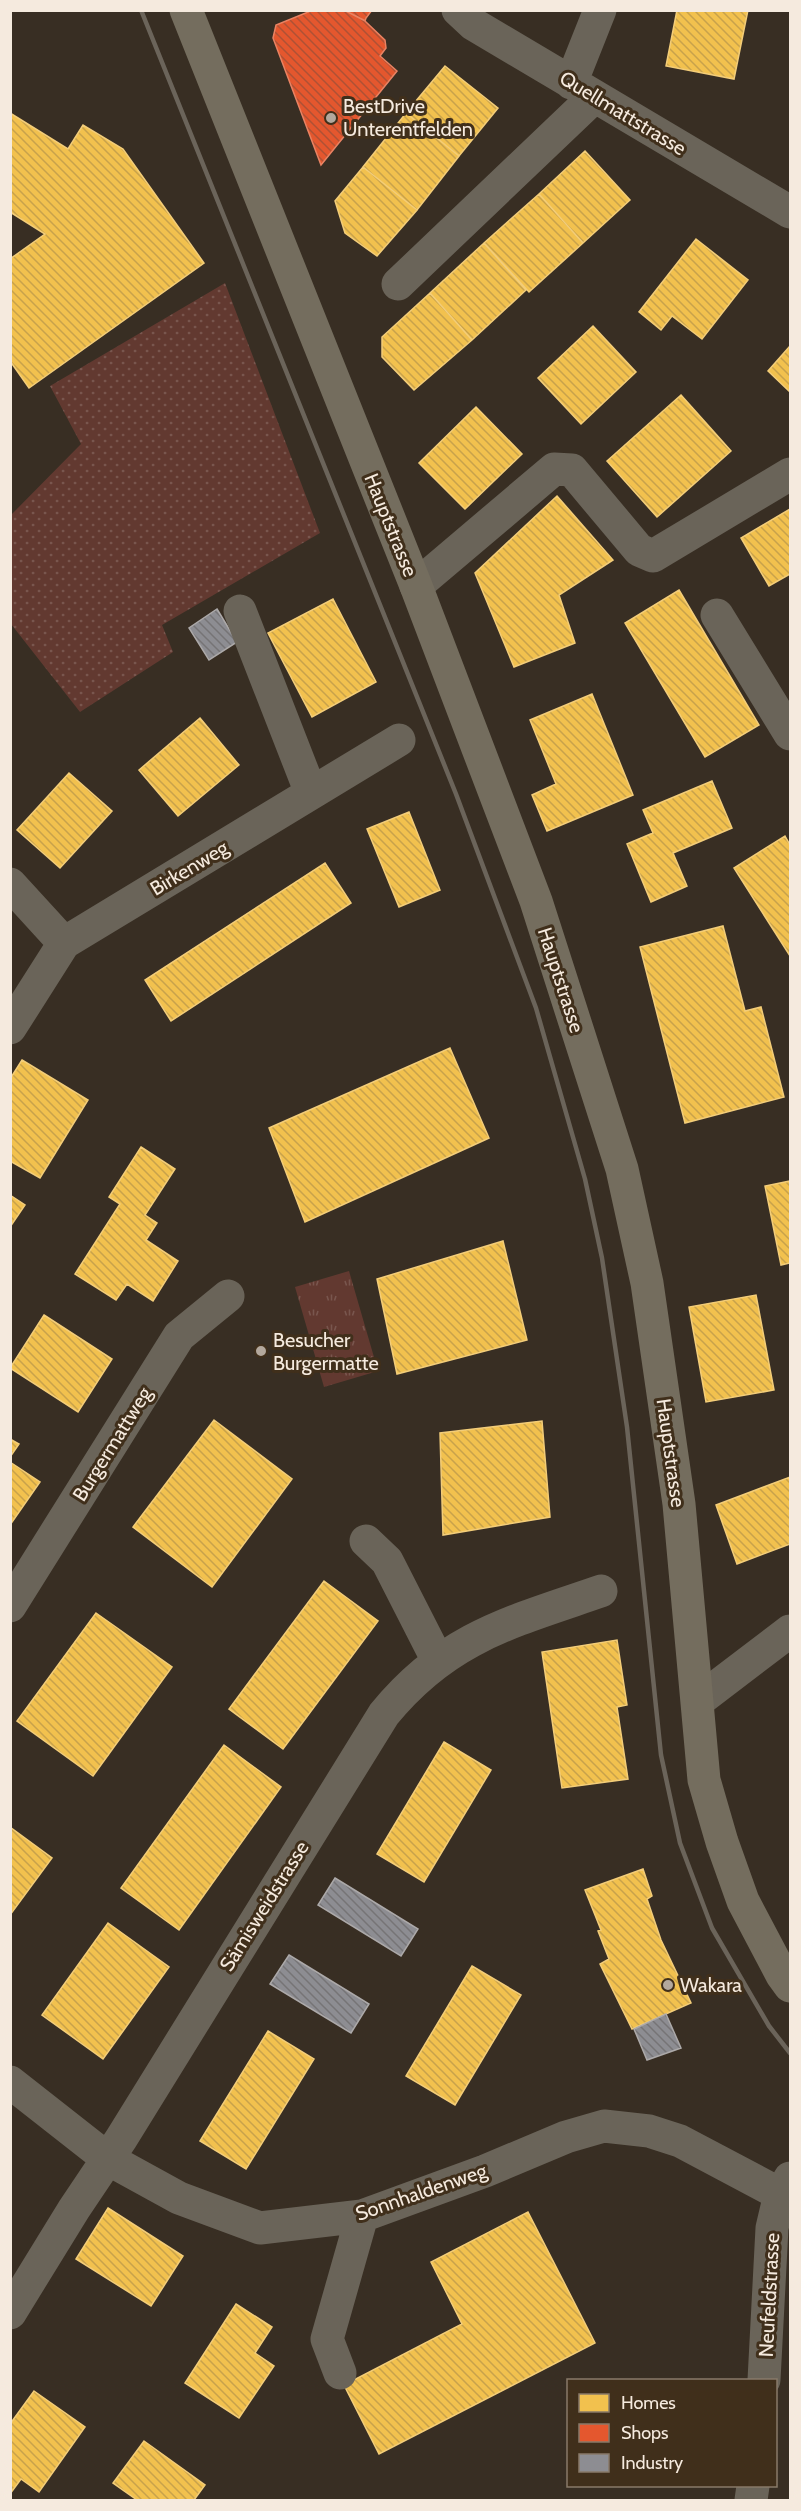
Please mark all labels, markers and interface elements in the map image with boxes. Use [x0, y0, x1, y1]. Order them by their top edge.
street label: Quellmattstrasse [555, 66, 691, 160]
place label: BestDrive Unterentfelden [343, 94, 473, 141]
marker: BestDrive Unterentfelden [324, 111, 338, 125]
street label: Hauptstrasse [359, 470, 423, 580]
street label: Birkenweg [146, 835, 233, 901]
street label: Hauptstrasse [533, 924, 589, 1036]
place label: Besucher Burgermatte [273, 1328, 379, 1375]
marker: Besucher Burgermatte [254, 1344, 268, 1358]
street label: Burgermattweg [67, 1382, 157, 1506]
street label: Hauptstrasse [652, 1397, 690, 1509]
street label: Sämisweidstrasse [214, 1836, 314, 1976]
place label: Wakara [680, 1973, 742, 1997]
marker: Wakara [661, 1978, 675, 1992]
street label: Sonnhaldenweg [352, 2158, 491, 2226]
street label: Neufeldstrasse [754, 2232, 784, 2358]
legend [567, 2379, 777, 2487]
text: Homes [621, 2392, 676, 2414]
text: Shops [621, 2422, 669, 2444]
text: Industry [621, 2452, 683, 2474]

